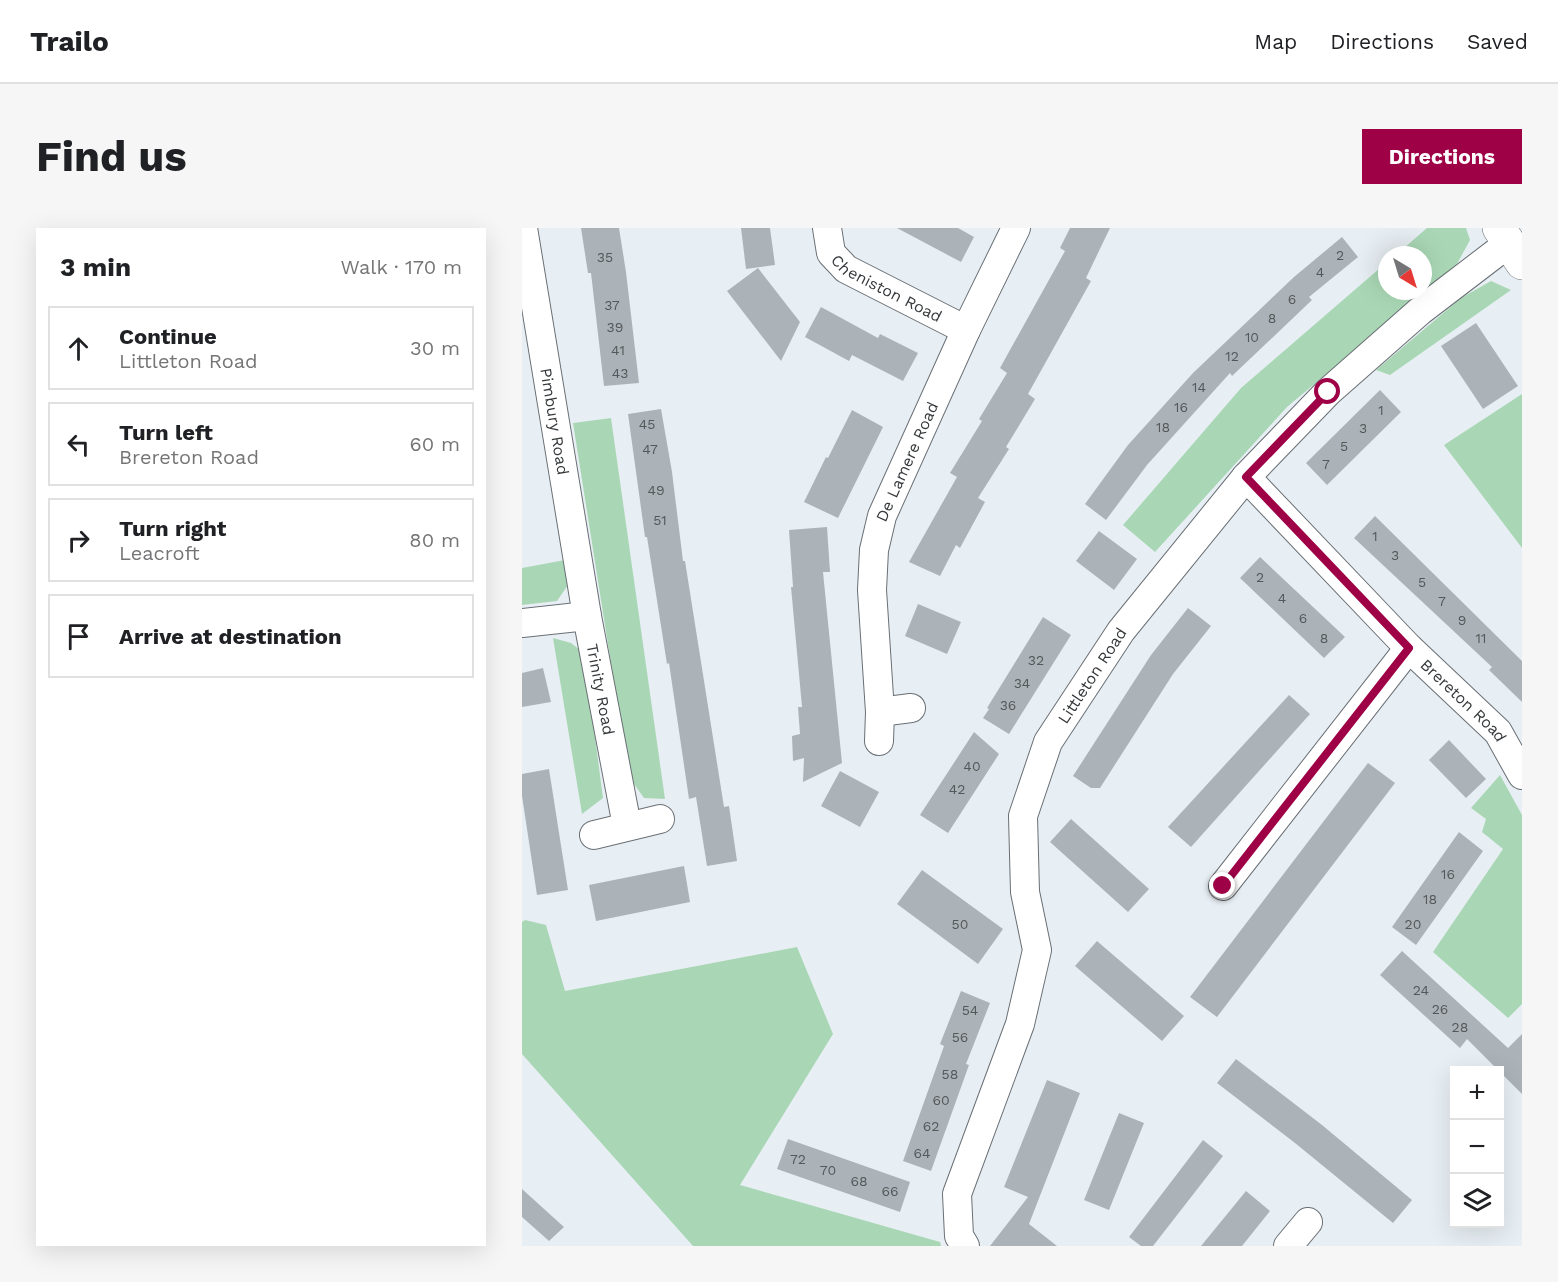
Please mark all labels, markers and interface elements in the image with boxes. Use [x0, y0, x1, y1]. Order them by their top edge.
text: Trailo [30, 25, 109, 58]
text: Map [1254, 29, 1297, 54]
text: Directions [1330, 29, 1434, 54]
text: Saved [1467, 29, 1528, 54]
button: Directions [1362, 129, 1522, 184]
text: Find us [36, 132, 187, 181]
north arrow [1378, 246, 1432, 300]
house number: 2 [1336, 247, 1344, 263]
house number: 35 [597, 249, 613, 265]
street label: Cheniston Road [827, 250, 945, 326]
text: 3 min [60, 252, 131, 282]
text: Walk · 170 m [341, 255, 462, 279]
house number: 4 [1316, 264, 1324, 280]
house number: 6 [1288, 291, 1296, 307]
house number: 37 [604, 297, 620, 313]
house number: 8 [1268, 310, 1276, 326]
house number: 39 [607, 319, 623, 335]
text: Continue [119, 324, 217, 349]
house number: 10 [1245, 329, 1259, 345]
icon: ahead [62, 332, 95, 365]
text: 30 m [410, 336, 460, 360]
house number: 41 [611, 342, 625, 358]
house number: 12 [1225, 348, 1239, 364]
text: Littleton Road [119, 349, 258, 373]
house number: 43 [612, 365, 628, 381]
street label: Pimbury Road [537, 366, 573, 476]
route start [1314, 378, 1340, 404]
house number: 14 [1192, 379, 1206, 395]
street label: De Lamere Road [871, 399, 942, 524]
house number: 16 [1174, 399, 1188, 415]
house number: 1 [1378, 402, 1384, 418]
house number: 45 [639, 416, 655, 432]
house number: 18 [1156, 419, 1170, 435]
text: Turn left [119, 420, 213, 445]
house number: 3 [1359, 420, 1367, 436]
icon: left [62, 428, 95, 461]
text: 60 m [410, 432, 460, 456]
house number: 5 [1340, 438, 1348, 454]
house number: 47 [642, 441, 658, 457]
text: Brereton Road [119, 445, 259, 469]
house number: 7 [1322, 456, 1330, 472]
house number: 49 [647, 482, 665, 498]
house number: 51 [653, 512, 667, 528]
text: Turn right [119, 516, 226, 541]
icon: right [62, 524, 95, 557]
text: 80 m [409, 528, 460, 552]
house number: 1 [1372, 528, 1378, 544]
text: Leacroft [119, 541, 200, 565]
house number: 3 [1391, 547, 1399, 563]
house number: 2 [1256, 569, 1264, 585]
house number: 5 [1418, 574, 1426, 590]
house number: 4 [1278, 590, 1286, 606]
house number: 7 [1438, 593, 1446, 609]
house number: 6 [1299, 610, 1307, 626]
house number: 9 [1458, 612, 1466, 628]
icon: arrive [62, 620, 95, 653]
text: Arrive at destination [119, 624, 342, 649]
street label: Littleton Road [1053, 624, 1130, 727]
house number: 8 [1320, 630, 1328, 646]
house number: 11 [1476, 630, 1486, 646]
street label: Trinity Road [583, 642, 619, 737]
house number: 32 [1028, 652, 1044, 668]
street label: Brereton Road [1417, 655, 1511, 745]
house number: 34 [1014, 675, 1030, 691]
house number: 36 [1000, 697, 1016, 713]
house number: 40 [963, 758, 981, 774]
house number: 42 [949, 781, 965, 797]
house number: 16 [1441, 866, 1455, 882]
route end [1209, 872, 1235, 898]
house number: 18 [1423, 891, 1437, 907]
house number: 50 [952, 916, 968, 932]
house number: 20 [1405, 916, 1421, 932]
house number: 24 [1413, 982, 1429, 998]
house number: 26 [1432, 1001, 1448, 1017]
house number: 54 [962, 1002, 978, 1018]
house number: 28 [1452, 1019, 1468, 1035]
house number: 56 [952, 1029, 968, 1045]
house number: 58 [942, 1066, 958, 1082]
map controls [1450, 1066, 1504, 1228]
button: + [1450, 1066, 1504, 1120]
house number: 60 [932, 1092, 950, 1108]
house number: 62 [923, 1118, 939, 1134]
button: − [1450, 1120, 1504, 1174]
house number: 64 [913, 1145, 931, 1161]
house number: 72 [790, 1151, 806, 1167]
house number: 70 [820, 1162, 836, 1178]
house number: 68 [850, 1173, 868, 1189]
button: layers [1450, 1174, 1504, 1228]
house number: 66 [881, 1183, 899, 1199]

